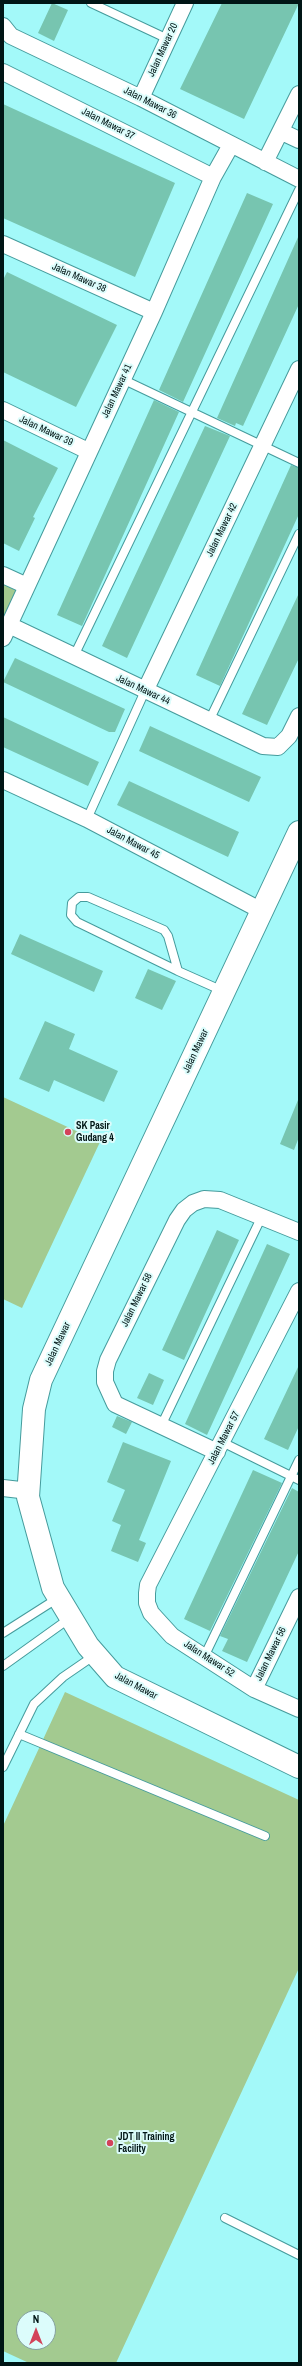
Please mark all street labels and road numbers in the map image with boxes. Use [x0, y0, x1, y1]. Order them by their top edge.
street label: Jalan Mawar 20 [145, 21, 181, 79]
street label: Jalan Mawar 36 [121, 85, 179, 121]
street label: Jalan Mawar 37 [79, 106, 137, 142]
street label: Jalan Mawar 38 [50, 261, 108, 295]
street label: Jalan Mawar 41 [99, 362, 135, 420]
street label: Jalan Mawar 39 [17, 413, 75, 449]
street label: Jalan Mawar 42 [204, 501, 240, 559]
street label: Jalan Mawar 44 [114, 672, 172, 708]
street label: Jalan Mawar 45 [105, 824, 161, 862]
street label: Jalan Mawar [181, 1027, 211, 1075]
street label: Jalan Mawar 58 [119, 1271, 155, 1329]
street label: Jalan Mawar [43, 1320, 73, 1368]
street label: Jalan Mawar 57 [206, 1409, 242, 1467]
street label: Jalan Mawar 56 [253, 1625, 289, 1683]
street label: Jalan Mawar 52 [181, 1638, 237, 1680]
street label: Jalan Mawar [113, 1670, 159, 1702]

